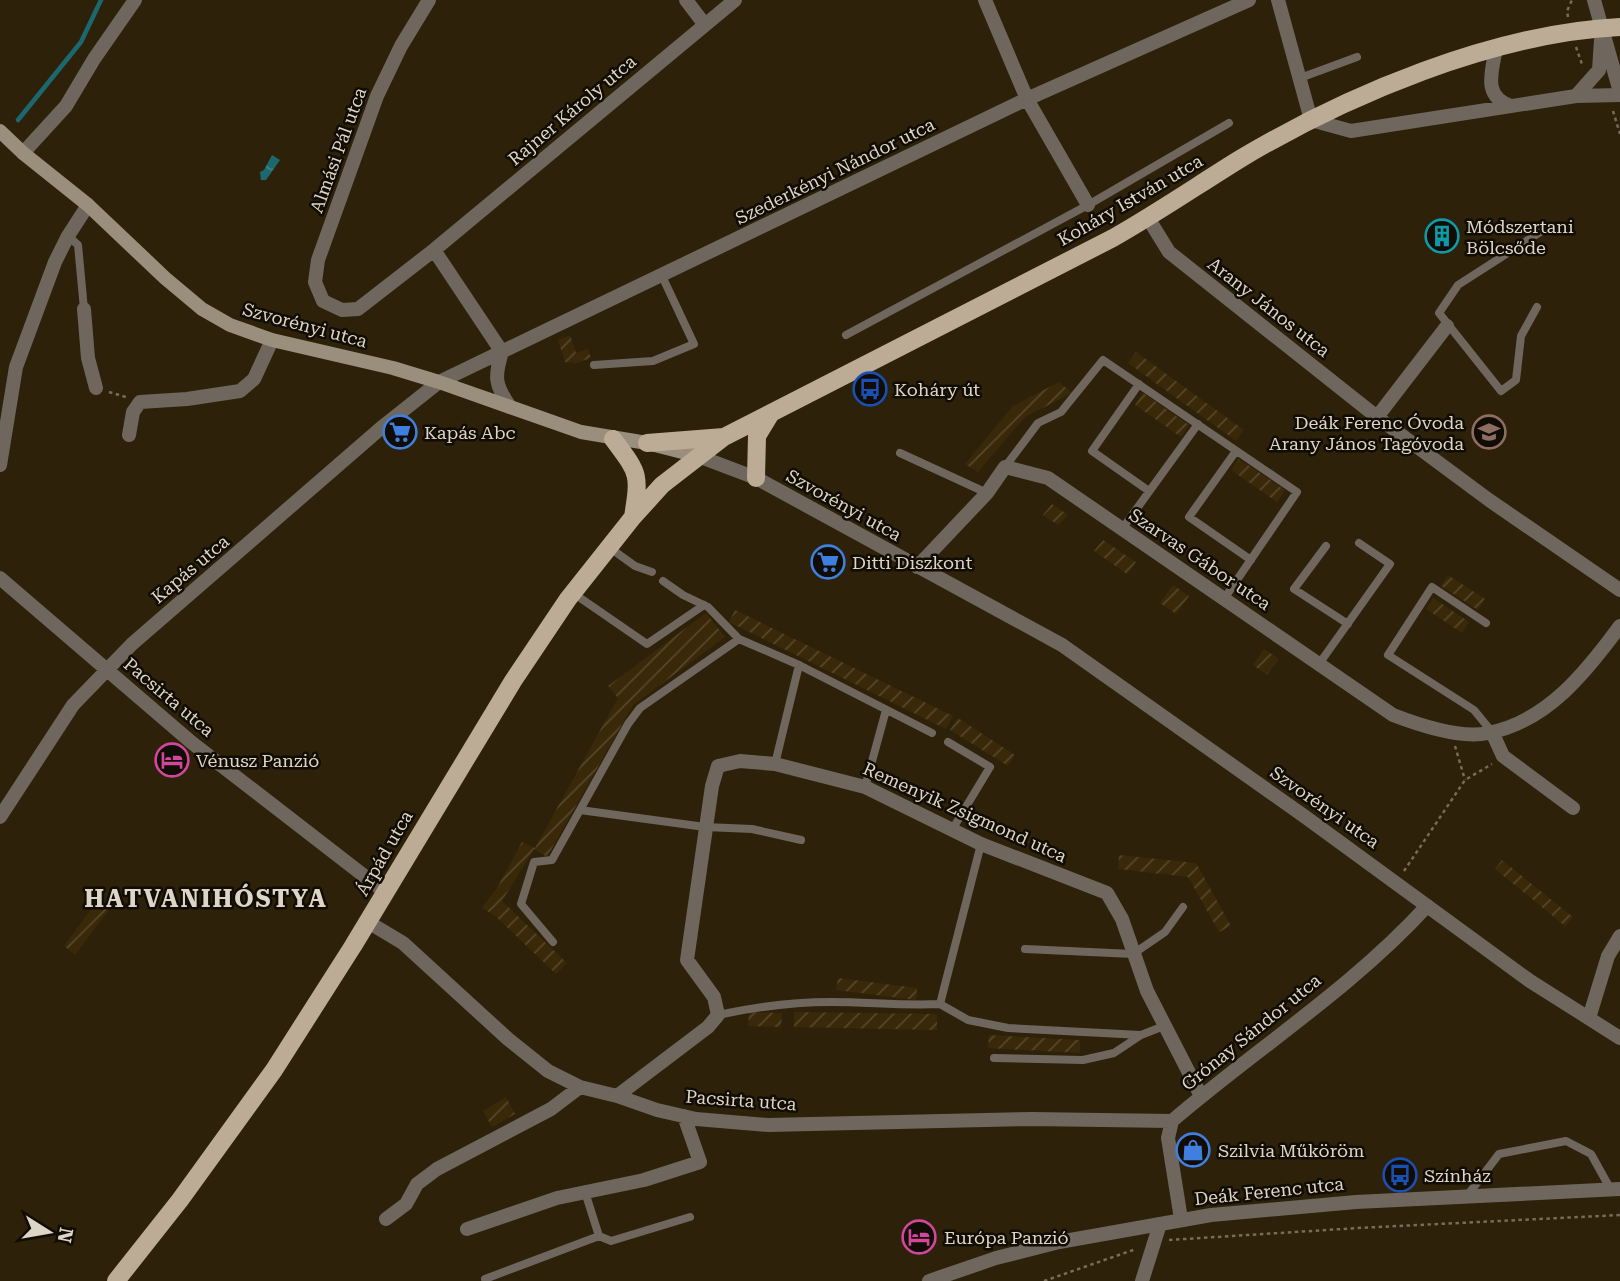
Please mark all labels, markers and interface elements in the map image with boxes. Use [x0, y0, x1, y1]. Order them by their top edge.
street label: Rajner Károly utca [504, 50, 640, 169]
street label: Almási Pál utca [306, 84, 371, 216]
street label: Szederkényi Nándor utca [732, 113, 938, 228]
street label: Koháry István utca [1054, 150, 1206, 250]
place label: Módszertani Bölcsőde [1466, 216, 1574, 258]
building icon: Módszertani Bölcsőde [1423, 217, 1461, 255]
street label: Arany János utca [1204, 253, 1334, 361]
street label: Szvorényi utca [240, 298, 370, 352]
bus stop icon: Koháry út [851, 370, 889, 408]
place label: Koháry út [894, 379, 980, 400]
place label: Deák Ferenc Óvoda Arany János Tagóvoda [1269, 412, 1464, 454]
supermarket icon: Kapás Abc [381, 413, 419, 451]
school or university icon: Deák Ferenc Óvoda Arany János Tagóvoda [1470, 413, 1508, 451]
place label: Kapás Abc [424, 422, 516, 443]
street label: Szvorényi utca [783, 465, 905, 545]
street label: Szarvas Gábor utca [1125, 504, 1275, 614]
street label: Kapás utca [147, 530, 233, 607]
supermarket icon: Ditti Diszkont [809, 543, 847, 581]
place label: Ditti Diszkont [852, 552, 973, 573]
street label: Pacsirta utca [120, 653, 219, 741]
hotel icon: Vénusz Panzió [153, 741, 191, 779]
place label: Vénusz Panzió [196, 750, 319, 771]
street label: Remenyik Zsigmond utca [860, 757, 1070, 867]
street label: Szvorényi utca [1267, 762, 1384, 852]
street label: Árpád utca [351, 806, 417, 899]
district label: HATVANIHÓSTYA [84, 883, 328, 913]
street label: Grónay Sándor utca [1177, 969, 1325, 1095]
street label: Pacsirta utca [685, 1086, 797, 1114]
shop icon: Szilvia Műköröm [1174, 1131, 1212, 1169]
place label: Szilvia Műköröm [1218, 1140, 1364, 1161]
bus stop icon: Színház [1381, 1156, 1419, 1194]
place label: Színház [1424, 1165, 1491, 1186]
street label: Deák Ferenc utca [1193, 1173, 1345, 1209]
north arrow [14, 1197, 84, 1267]
hotel icon: Európa Panzió [900, 1218, 938, 1256]
text: N [52, 1226, 78, 1245]
place label: Európa Panzió [944, 1227, 1069, 1248]

